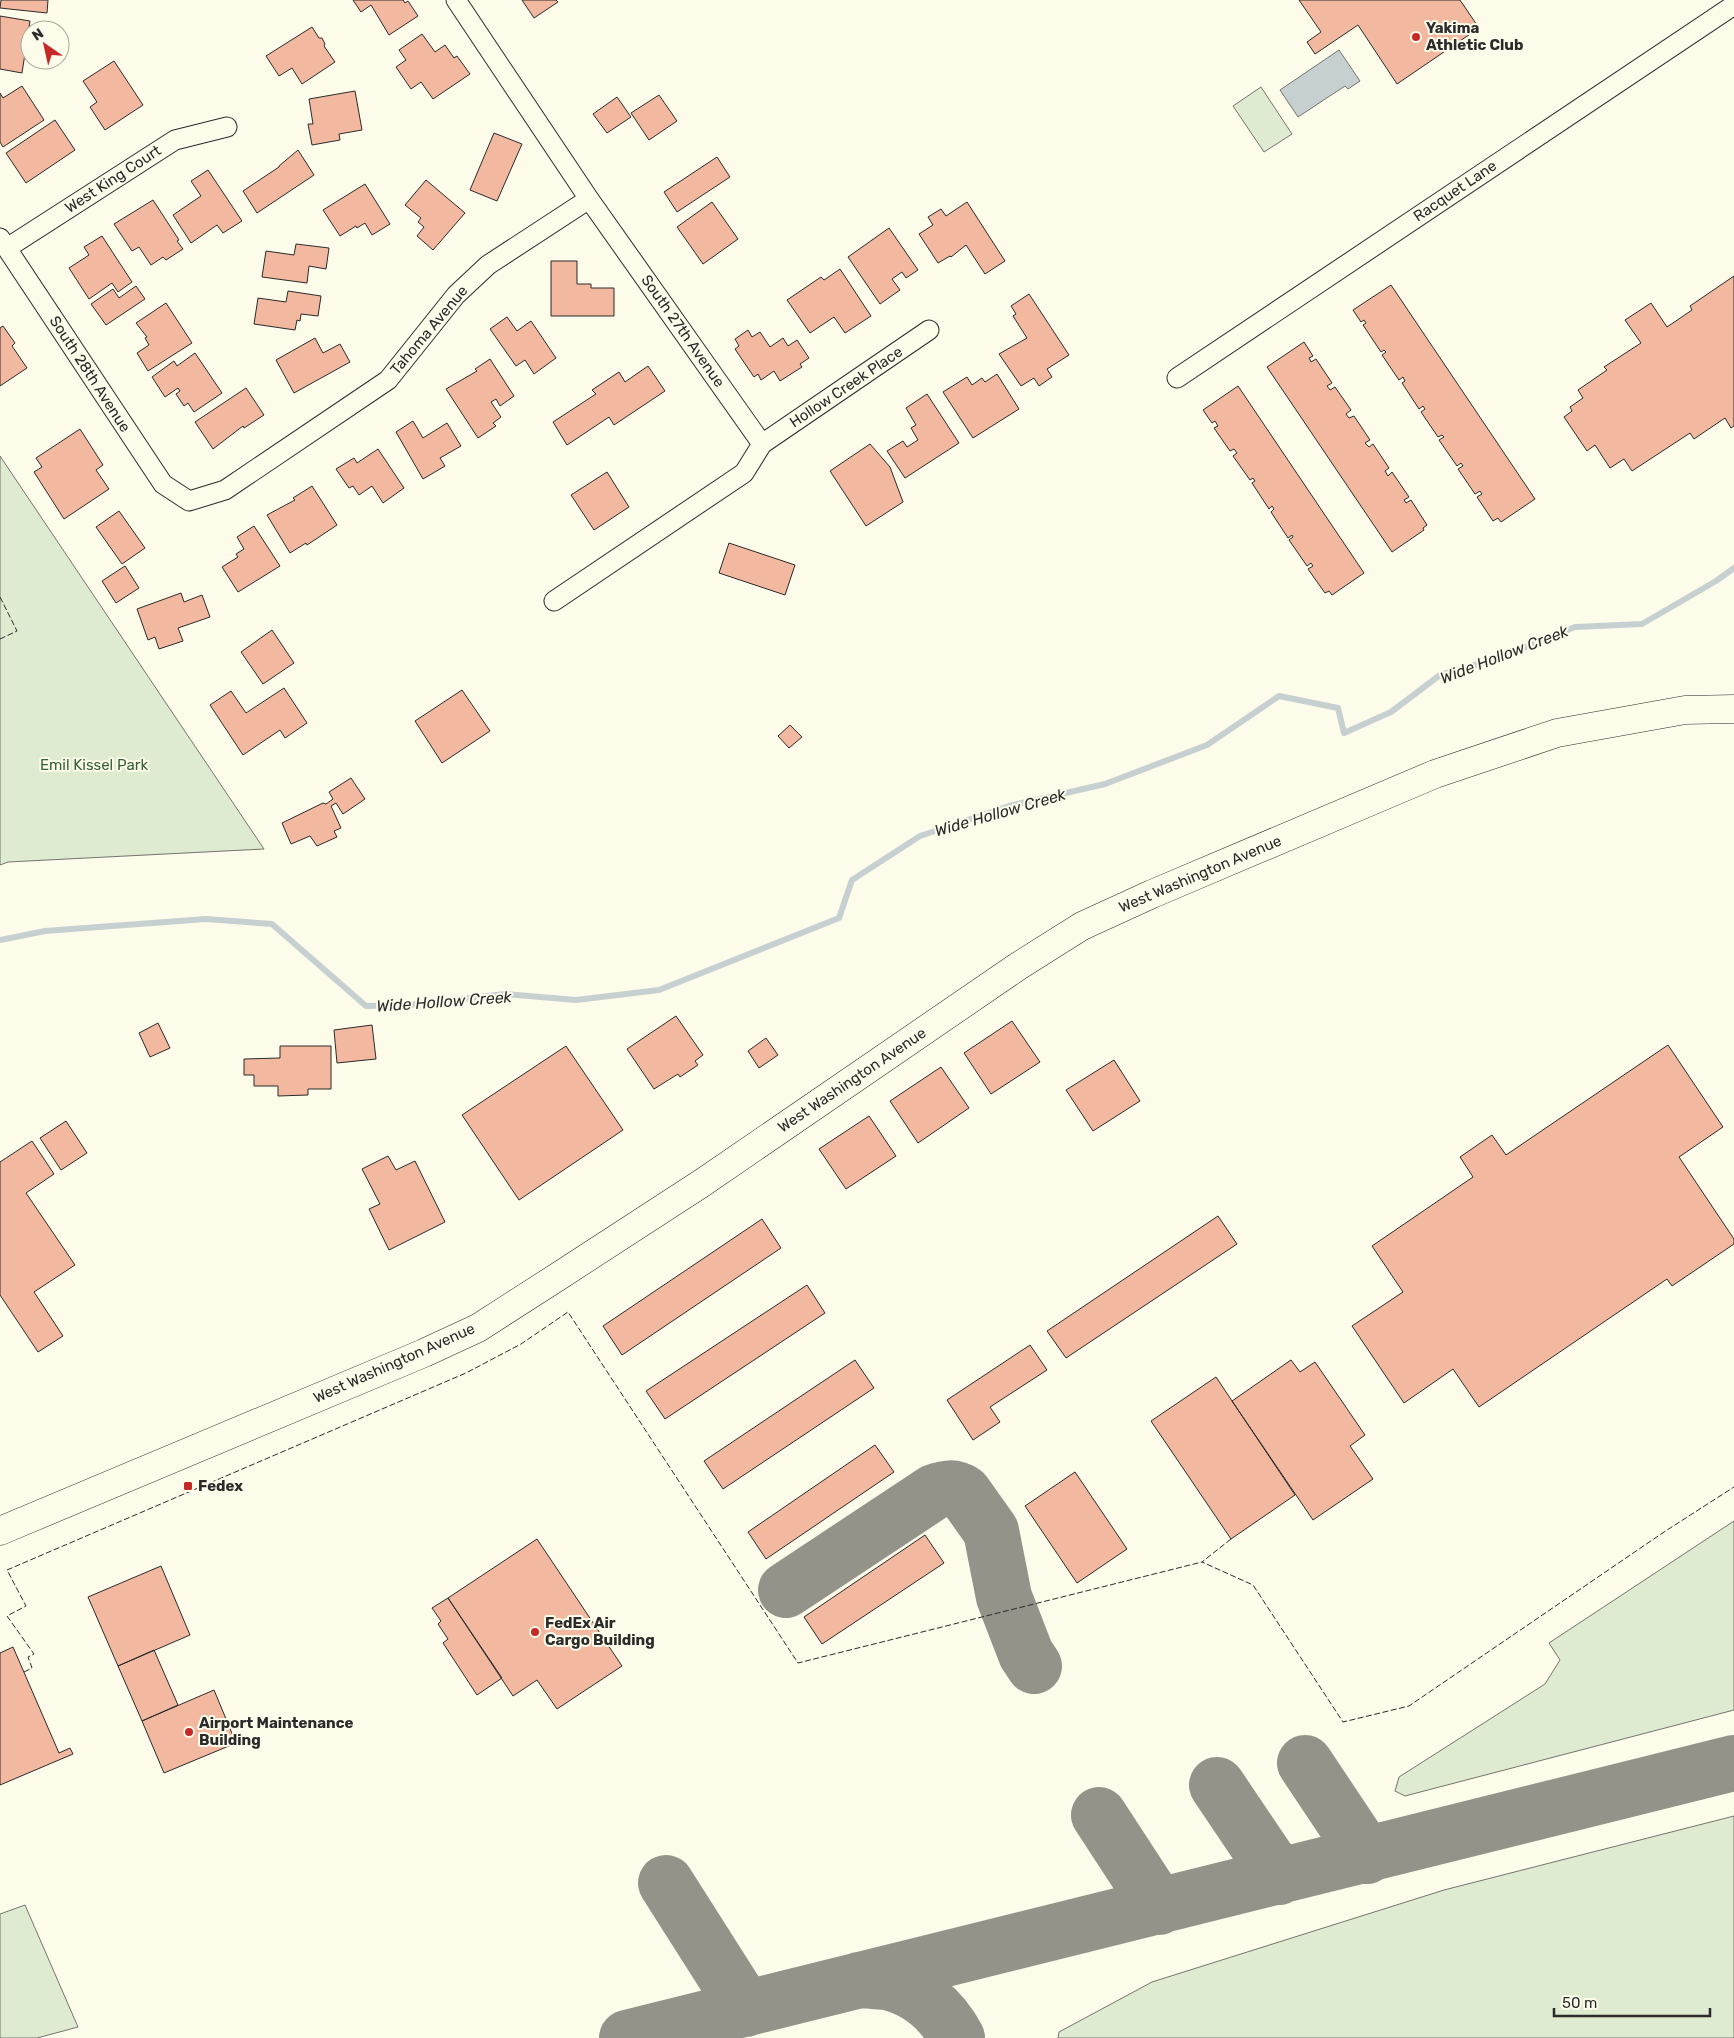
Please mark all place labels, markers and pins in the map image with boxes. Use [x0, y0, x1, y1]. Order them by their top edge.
place label: Yakima Athletic Club [1426, 19, 1523, 54]
marker: Yakima Athletic Club [1410, 31, 1422, 43]
place label: Fedex [198, 1477, 243, 1495]
marker: Fedex [182, 1480, 194, 1492]
place label: FedEx Air Cargo Building [545, 1614, 655, 1649]
marker: FedEx Air Cargo Building [529, 1626, 541, 1638]
place label: Airport Maintenance Building [199, 1714, 354, 1749]
marker: Airport Maintenance Building [183, 1726, 195, 1738]

